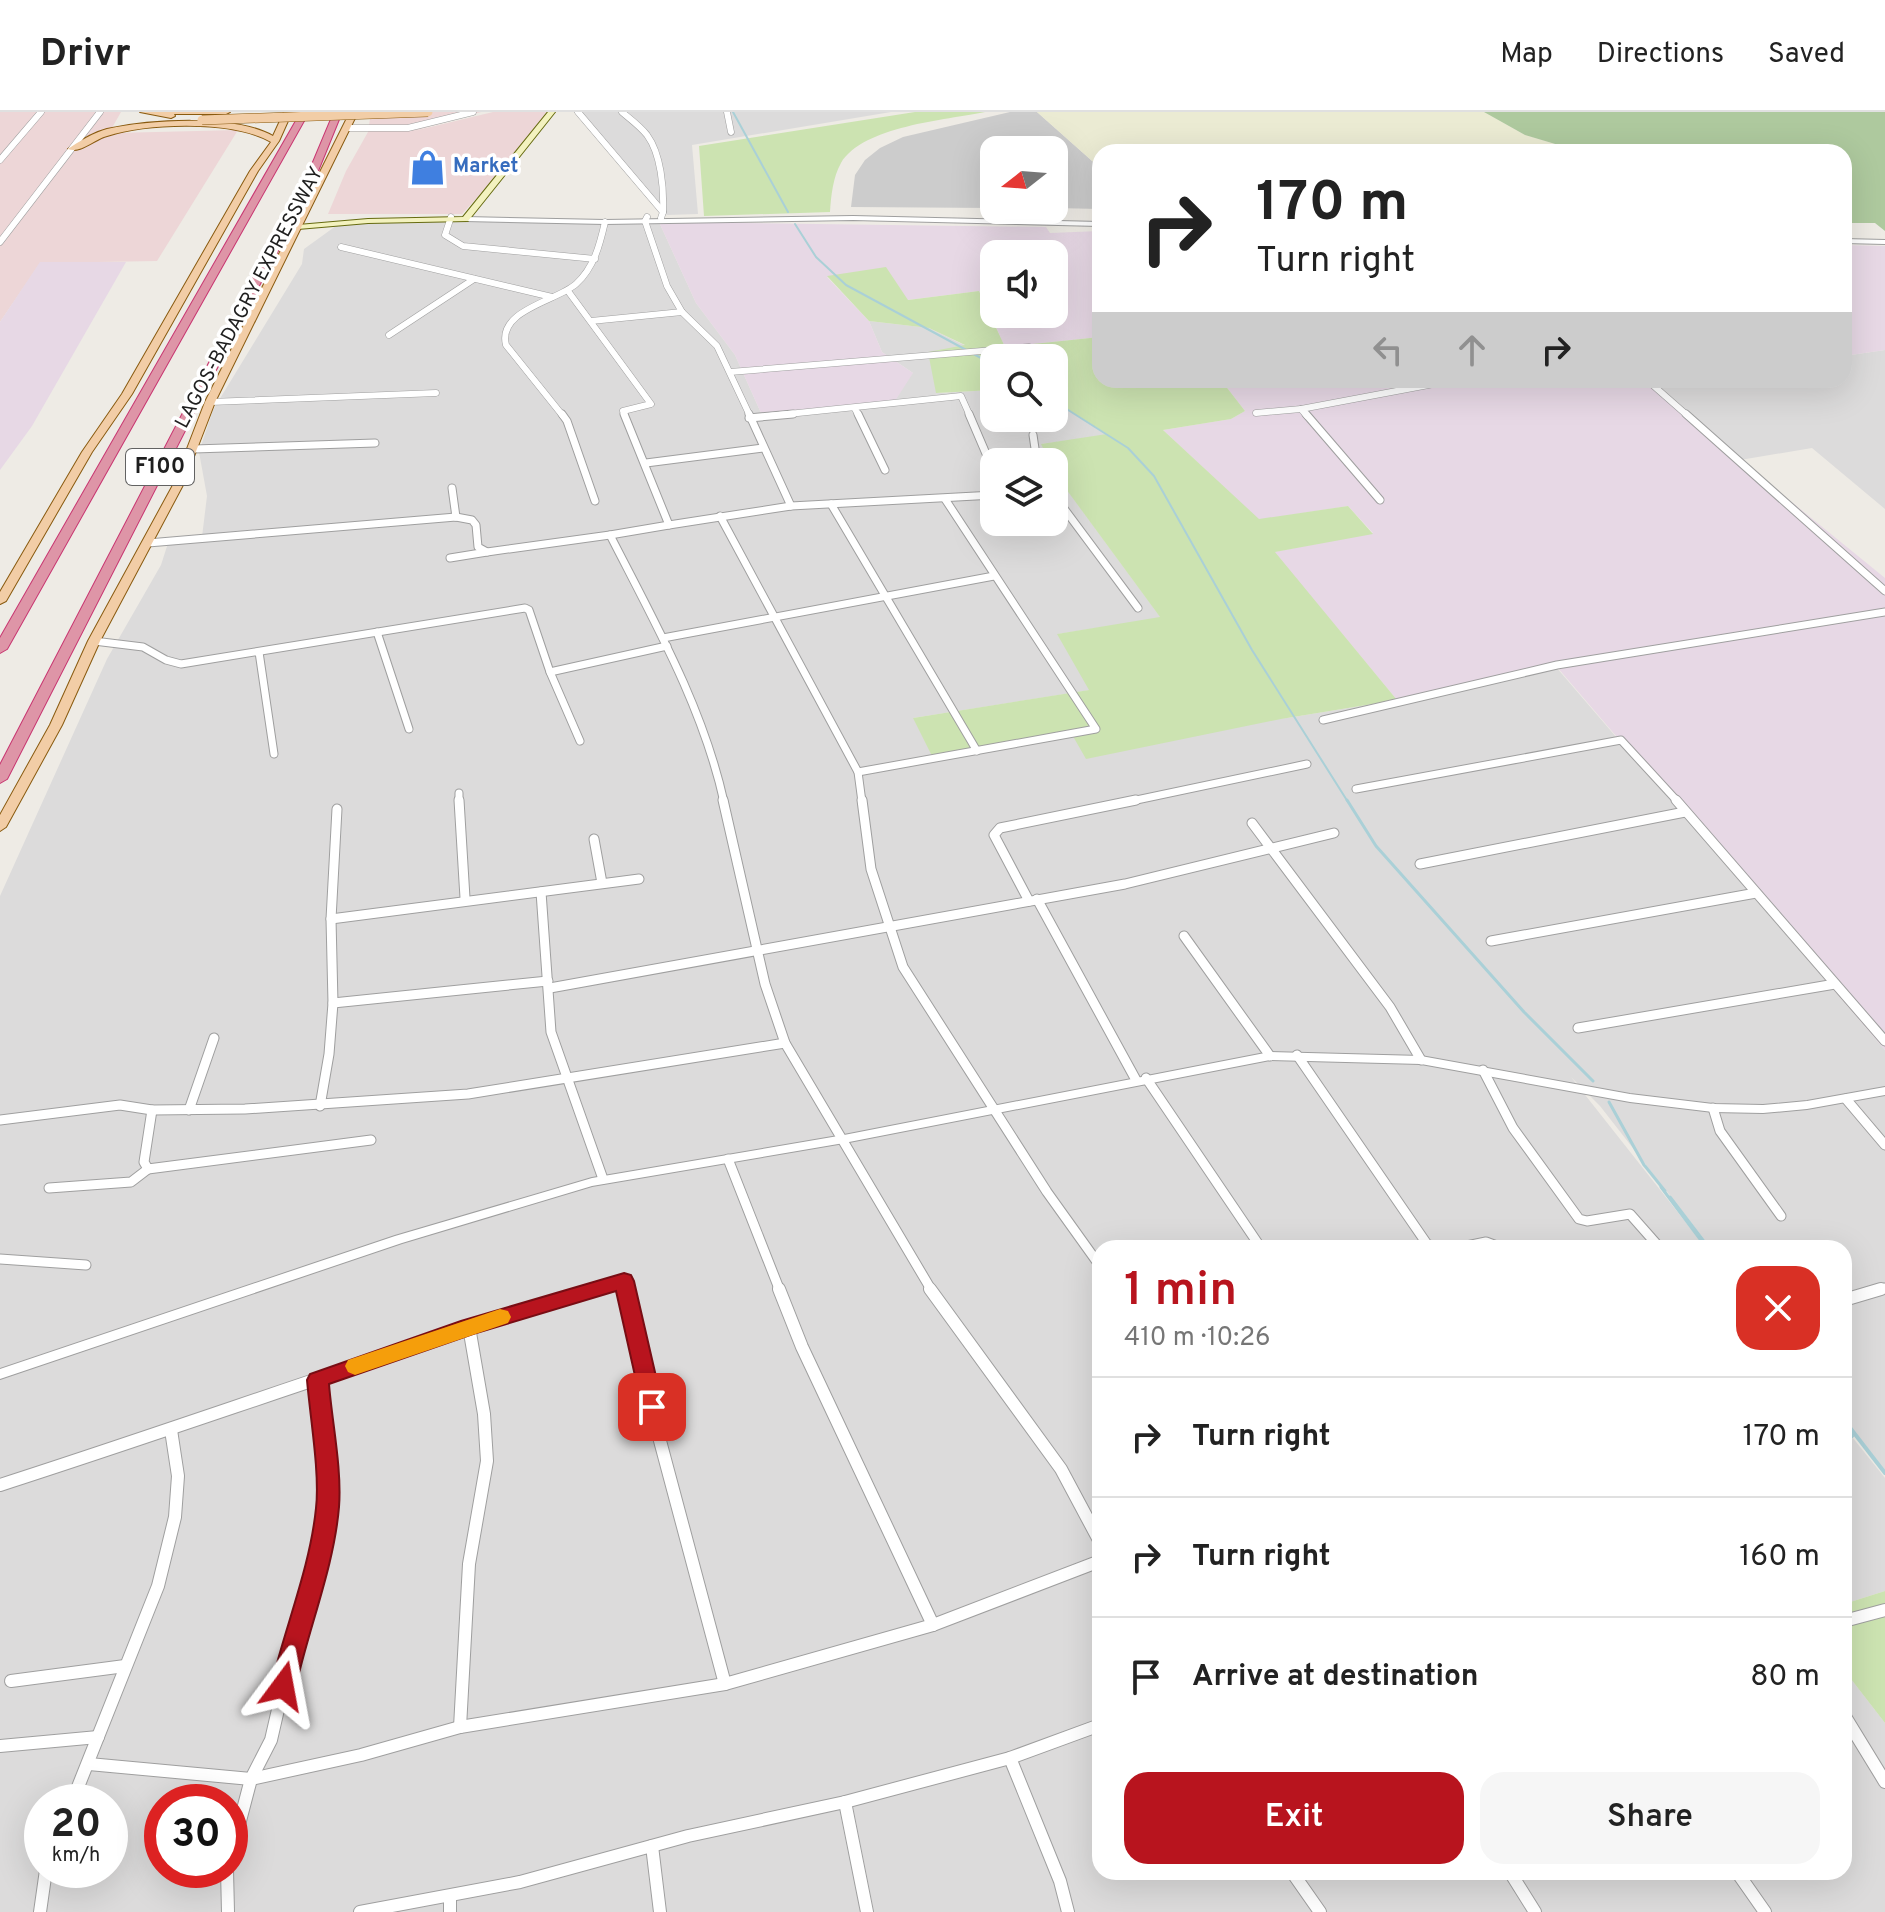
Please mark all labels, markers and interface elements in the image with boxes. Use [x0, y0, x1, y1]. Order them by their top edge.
text: Drivr [40, 31, 131, 80]
text: Map [1500, 37, 1553, 73]
text: Directions [1597, 37, 1724, 73]
text: Saved [1768, 37, 1845, 73]
north arrow [980, 136, 1068, 224]
map controls [980, 136, 1068, 536]
shop icon: Market [408, 148, 446, 186]
place label: Market [453, 154, 518, 180]
street label: LAGOS-BADAGRY EXPRESSWAY [170, 163, 330, 433]
text: 170 m [1256, 170, 1408, 240]
icon: right [1124, 176, 1228, 280]
text: Turn right [1256, 239, 1415, 285]
button: sound [980, 240, 1068, 328]
icon: left [1366, 328, 1410, 372]
icon: ahead [1450, 328, 1494, 372]
icon: right [1534, 328, 1578, 372]
button: search [980, 344, 1068, 432]
button: layers [980, 448, 1068, 536]
road number: F100 [126, 449, 194, 485]
text: 1 min [1124, 1262, 1237, 1322]
button: close [1736, 1266, 1820, 1350]
text: 410 m · 10:26 [1124, 1322, 1271, 1355]
pin [618, 1373, 686, 1441]
icon: arrive [630, 1385, 674, 1429]
icon: right [1124, 1415, 1168, 1459]
text: Turn right [1192, 1419, 1330, 1456]
text: 170 m [1742, 1419, 1820, 1456]
icon: right [1124, 1535, 1168, 1579]
text: Turn right [1192, 1539, 1330, 1576]
text: 160 m [1739, 1539, 1820, 1576]
position arrow [241, 1644, 325, 1728]
icon: arrive [1124, 1655, 1168, 1699]
text: Arrive at destination [1192, 1659, 1478, 1696]
text: 80 m [1750, 1659, 1820, 1696]
button: Exit [1124, 1772, 1464, 1864]
button: Share [1480, 1772, 1820, 1864]
speed limit sign: 30 [144, 1784, 248, 1888]
text: 20 [51, 1801, 101, 1851]
text: km/h [52, 1843, 100, 1869]

